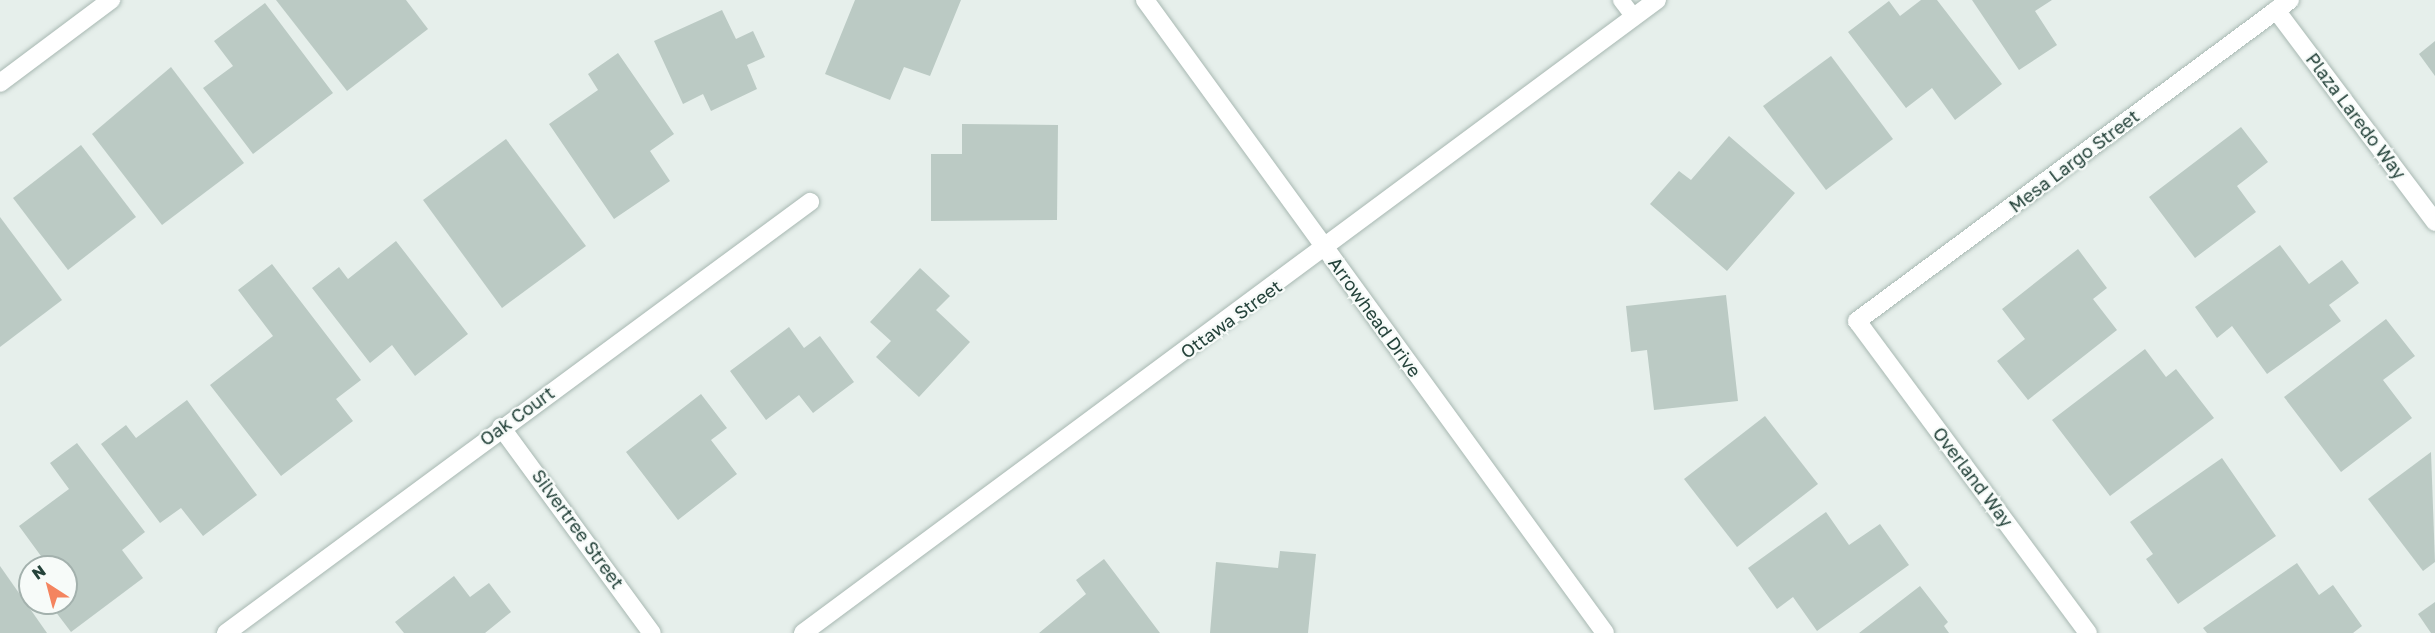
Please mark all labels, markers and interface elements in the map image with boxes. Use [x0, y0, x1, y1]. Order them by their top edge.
street label: Plaza Laredo Way [2302, 49, 2410, 183]
street label: Mesa Largo Street [2005, 105, 2143, 217]
street label: Arrowhead Drive [1324, 253, 1426, 381]
street label: Ottawa Street [1176, 275, 1286, 363]
street label: Oak Court [476, 382, 558, 450]
street label: Overland Way [1928, 423, 2018, 531]
street label: Silvertree Street [528, 465, 628, 593]
north arrow [18, 555, 78, 615]
text: N [28, 560, 49, 584]

